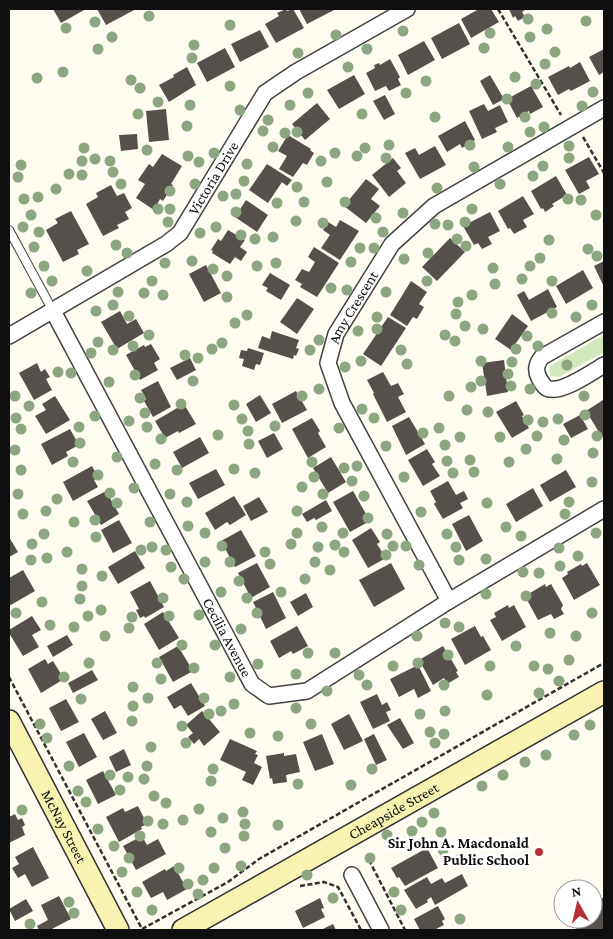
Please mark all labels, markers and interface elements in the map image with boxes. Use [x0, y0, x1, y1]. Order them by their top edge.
street label: Victoria Drive [185, 138, 242, 218]
street label: Amy Crescent [326, 267, 382, 346]
street label: Cecilia Avenue [200, 595, 255, 680]
street label: Cheapside Street [346, 779, 442, 843]
street label: McNay Street [38, 787, 90, 867]
place label: Sir John A. Macdonald Public School [388, 835, 530, 868]
marker: Sir John A. Macdonald Public School [533, 846, 545, 858]
north arrow [553, 879, 603, 929]
text: N [570, 882, 582, 900]

